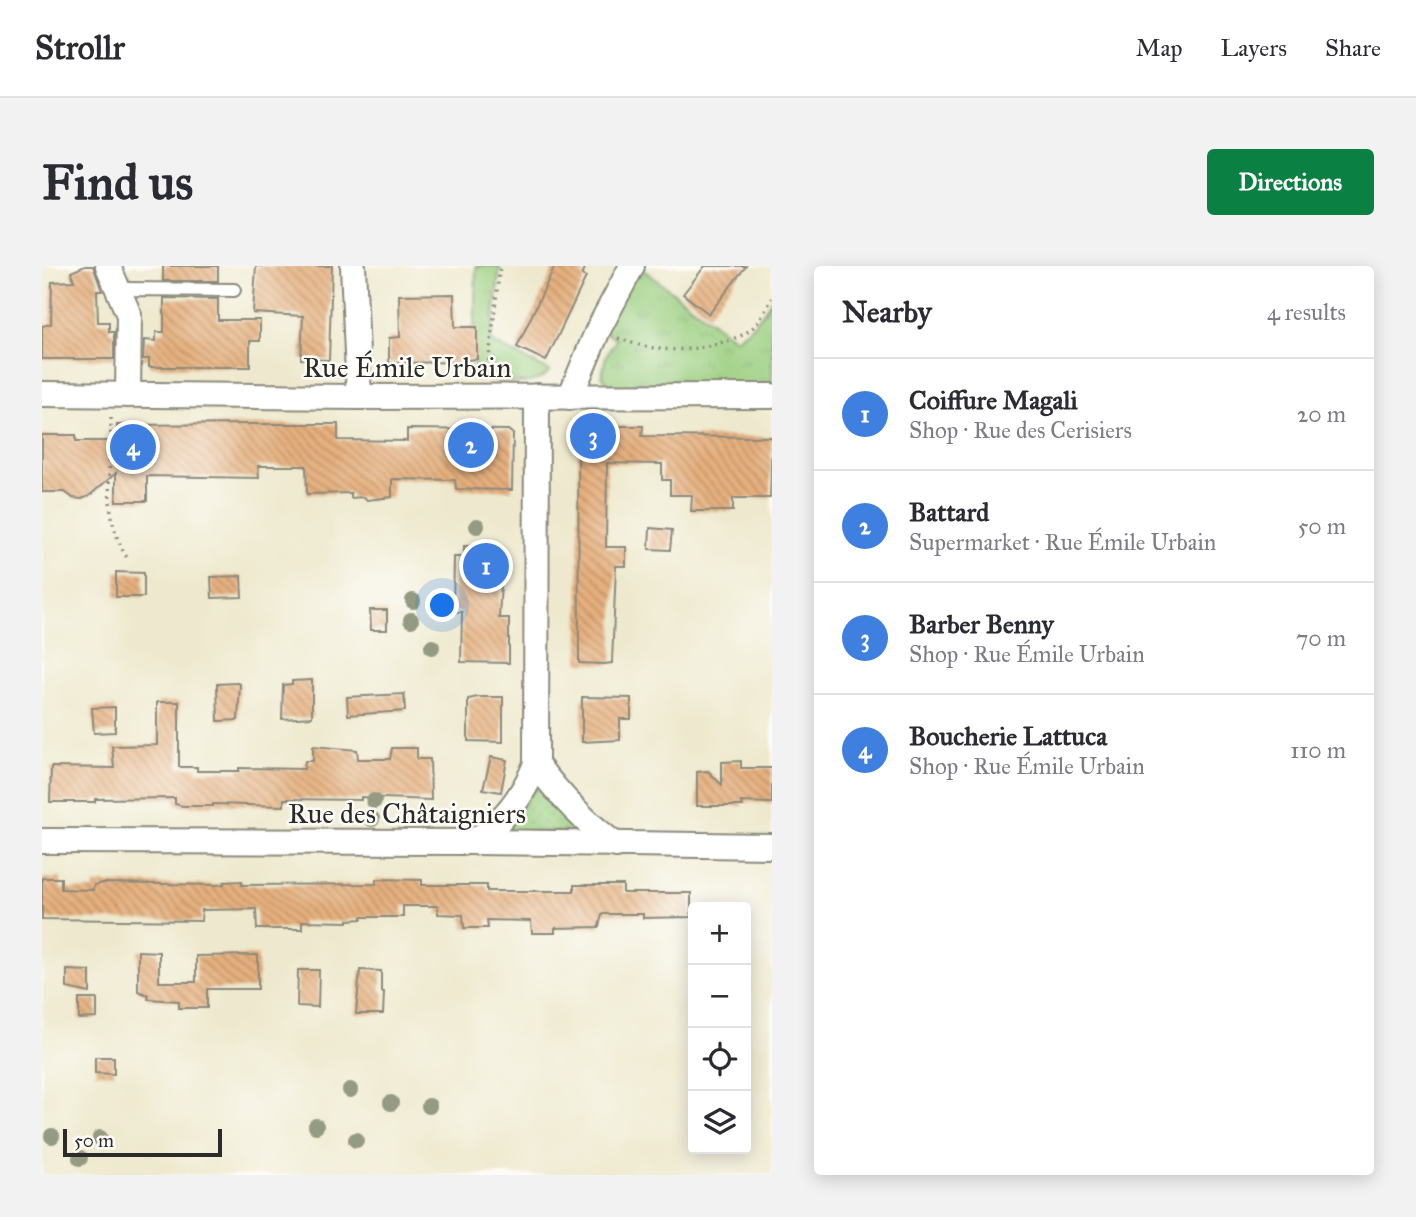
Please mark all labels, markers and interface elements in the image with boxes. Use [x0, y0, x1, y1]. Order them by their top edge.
text: Strollr [35, 28, 125, 68]
text: Map [1136, 33, 1183, 63]
text: Layers [1221, 33, 1287, 63]
text: Share [1325, 33, 1381, 63]
button: Directions [1207, 149, 1374, 215]
text: Find us [42, 153, 193, 212]
text: Nearby [842, 294, 932, 330]
text: 4 results [1267, 298, 1346, 326]
street label: Rue Émile Urbain [303, 350, 511, 385]
text: Coiffure Magali [909, 384, 1078, 416]
text: 1 [860, 400, 870, 428]
text: 20 m [1297, 400, 1346, 428]
pin: 3 [570, 410, 616, 462]
text: Shop · Rue des Cerisiers [909, 416, 1132, 444]
pin: 2 [448, 419, 494, 471]
pin: 4 [110, 421, 156, 473]
text: Battard [909, 496, 989, 528]
text: 2 [859, 512, 871, 540]
text: 50 m [1298, 512, 1346, 540]
text: Supermarket · Rue Émile Urbain [909, 528, 1216, 556]
pin: 1 [463, 540, 509, 592]
your location [425, 588, 459, 622]
text: Barber Benny [909, 608, 1054, 640]
text: 3 [860, 624, 870, 652]
text: 70 m [1296, 624, 1346, 652]
text: Shop · Rue Émile Urbain [909, 640, 1145, 668]
text: Boucherie Lattuca [909, 720, 1107, 752]
text: 4 [859, 736, 871, 764]
text: 110 m [1290, 736, 1346, 764]
text: Shop · Rue Émile Urbain [909, 752, 1145, 780]
street label: Rue des Châtaigniers [288, 796, 526, 831]
map controls [688, 902, 751, 1154]
button: + [688, 902, 751, 965]
button: − [688, 965, 751, 1028]
button: locate [688, 1028, 751, 1091]
button: layers [688, 1091, 751, 1154]
scale bar [63, 1126, 222, 1158]
text: 50 m [74, 1129, 114, 1152]

